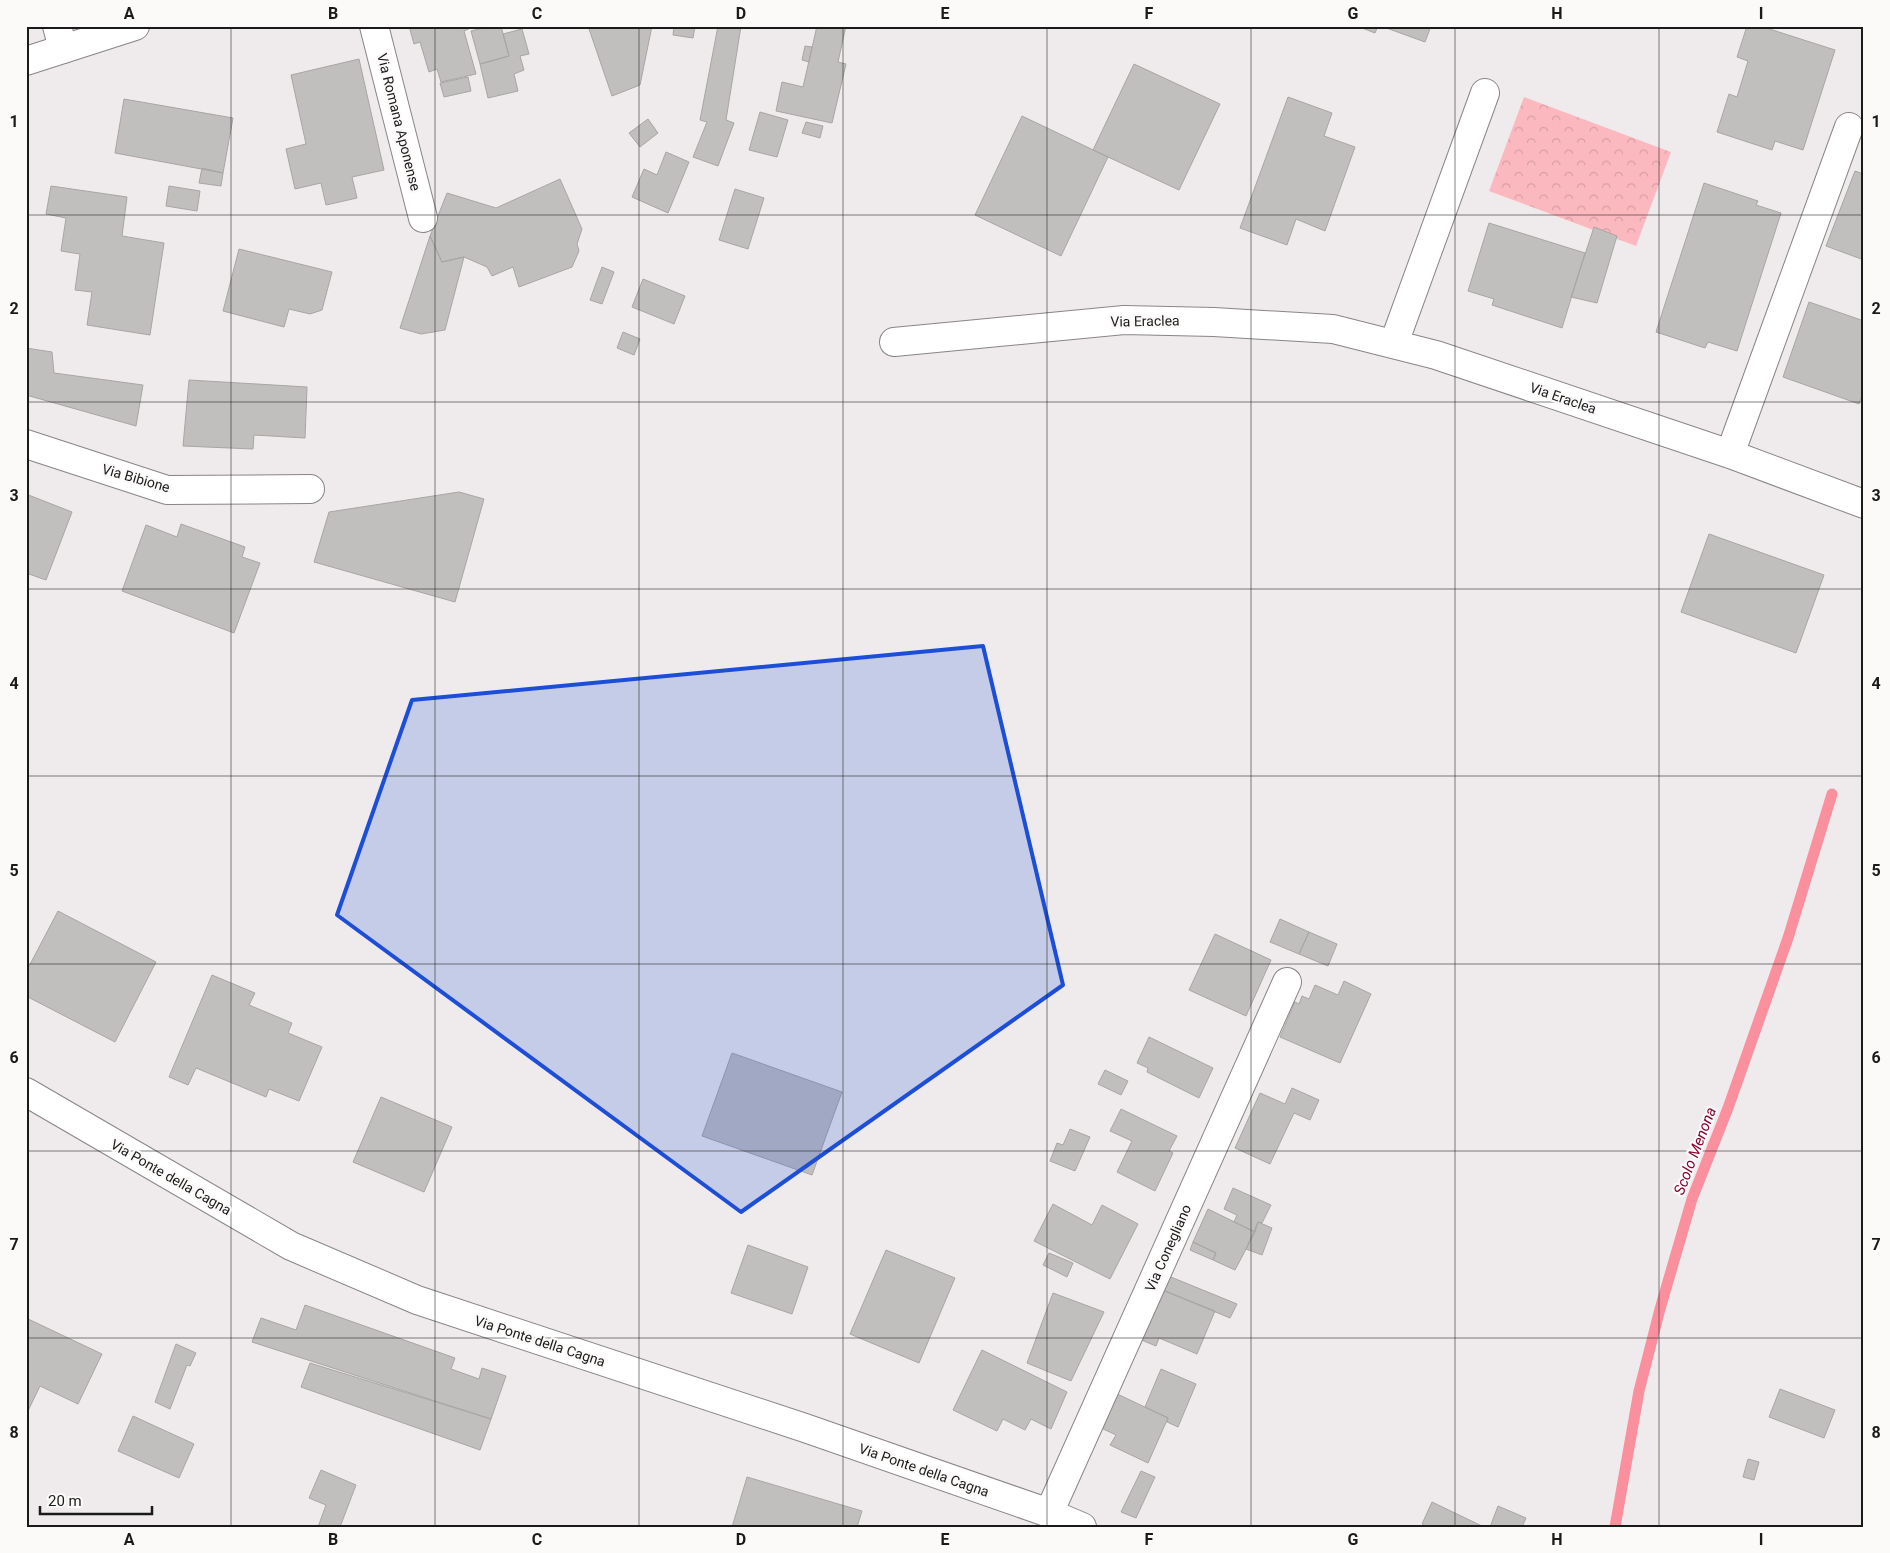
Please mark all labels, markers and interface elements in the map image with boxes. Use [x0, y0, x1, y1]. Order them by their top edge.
text: A [124, 4, 135, 23]
text: B [328, 4, 338, 23]
text: C [532, 4, 542, 23]
text: D [736, 4, 746, 23]
text: E [941, 4, 950, 23]
text: F [1145, 4, 1154, 23]
text: G [1348, 4, 1359, 23]
text: H [1551, 4, 1563, 23]
text: I [1759, 4, 1763, 23]
street label: Via Romana Aponense [374, 52, 424, 192]
text: 1 [9, 112, 19, 131]
text: 1 [1871, 112, 1881, 131]
text: 2 [9, 299, 19, 318]
text: 2 [1871, 299, 1881, 318]
street label: Via Eraclea [1110, 312, 1180, 330]
street label: Via Eraclea [1528, 379, 1598, 417]
street label: Via Bibione [100, 461, 172, 495]
text: 3 [9, 486, 19, 505]
text: 3 [1871, 486, 1881, 505]
text: 4 [9, 674, 19, 693]
text: 4 [1871, 674, 1881, 693]
text: 5 [9, 861, 19, 880]
text: 5 [1871, 861, 1881, 880]
text: 6 [9, 1048, 19, 1067]
text: 6 [1871, 1048, 1881, 1067]
water label: Scolo Menona [1670, 1104, 1720, 1198]
street label: Via Ponte della Cagna [108, 1136, 234, 1218]
street label: Via Conegliano [1142, 1202, 1194, 1294]
text: 7 [9, 1235, 19, 1254]
text: 7 [1871, 1235, 1881, 1254]
street label: Via Ponte della Cagna [473, 1312, 607, 1370]
text: 8 [9, 1423, 19, 1442]
text: 8 [1871, 1423, 1881, 1442]
street label: Via Ponte della Cagna [857, 1440, 991, 1500]
scale bar [40, 1483, 152, 1515]
text: 20 m [48, 1492, 82, 1510]
text: A [124, 1530, 135, 1549]
text: B [328, 1530, 338, 1549]
text: C [532, 1530, 542, 1549]
text: D [736, 1530, 746, 1549]
text: E [941, 1530, 950, 1549]
text: F [1145, 1530, 1154, 1549]
text: G [1348, 1530, 1359, 1549]
text: H [1551, 1530, 1563, 1549]
text: I [1759, 1530, 1763, 1549]

